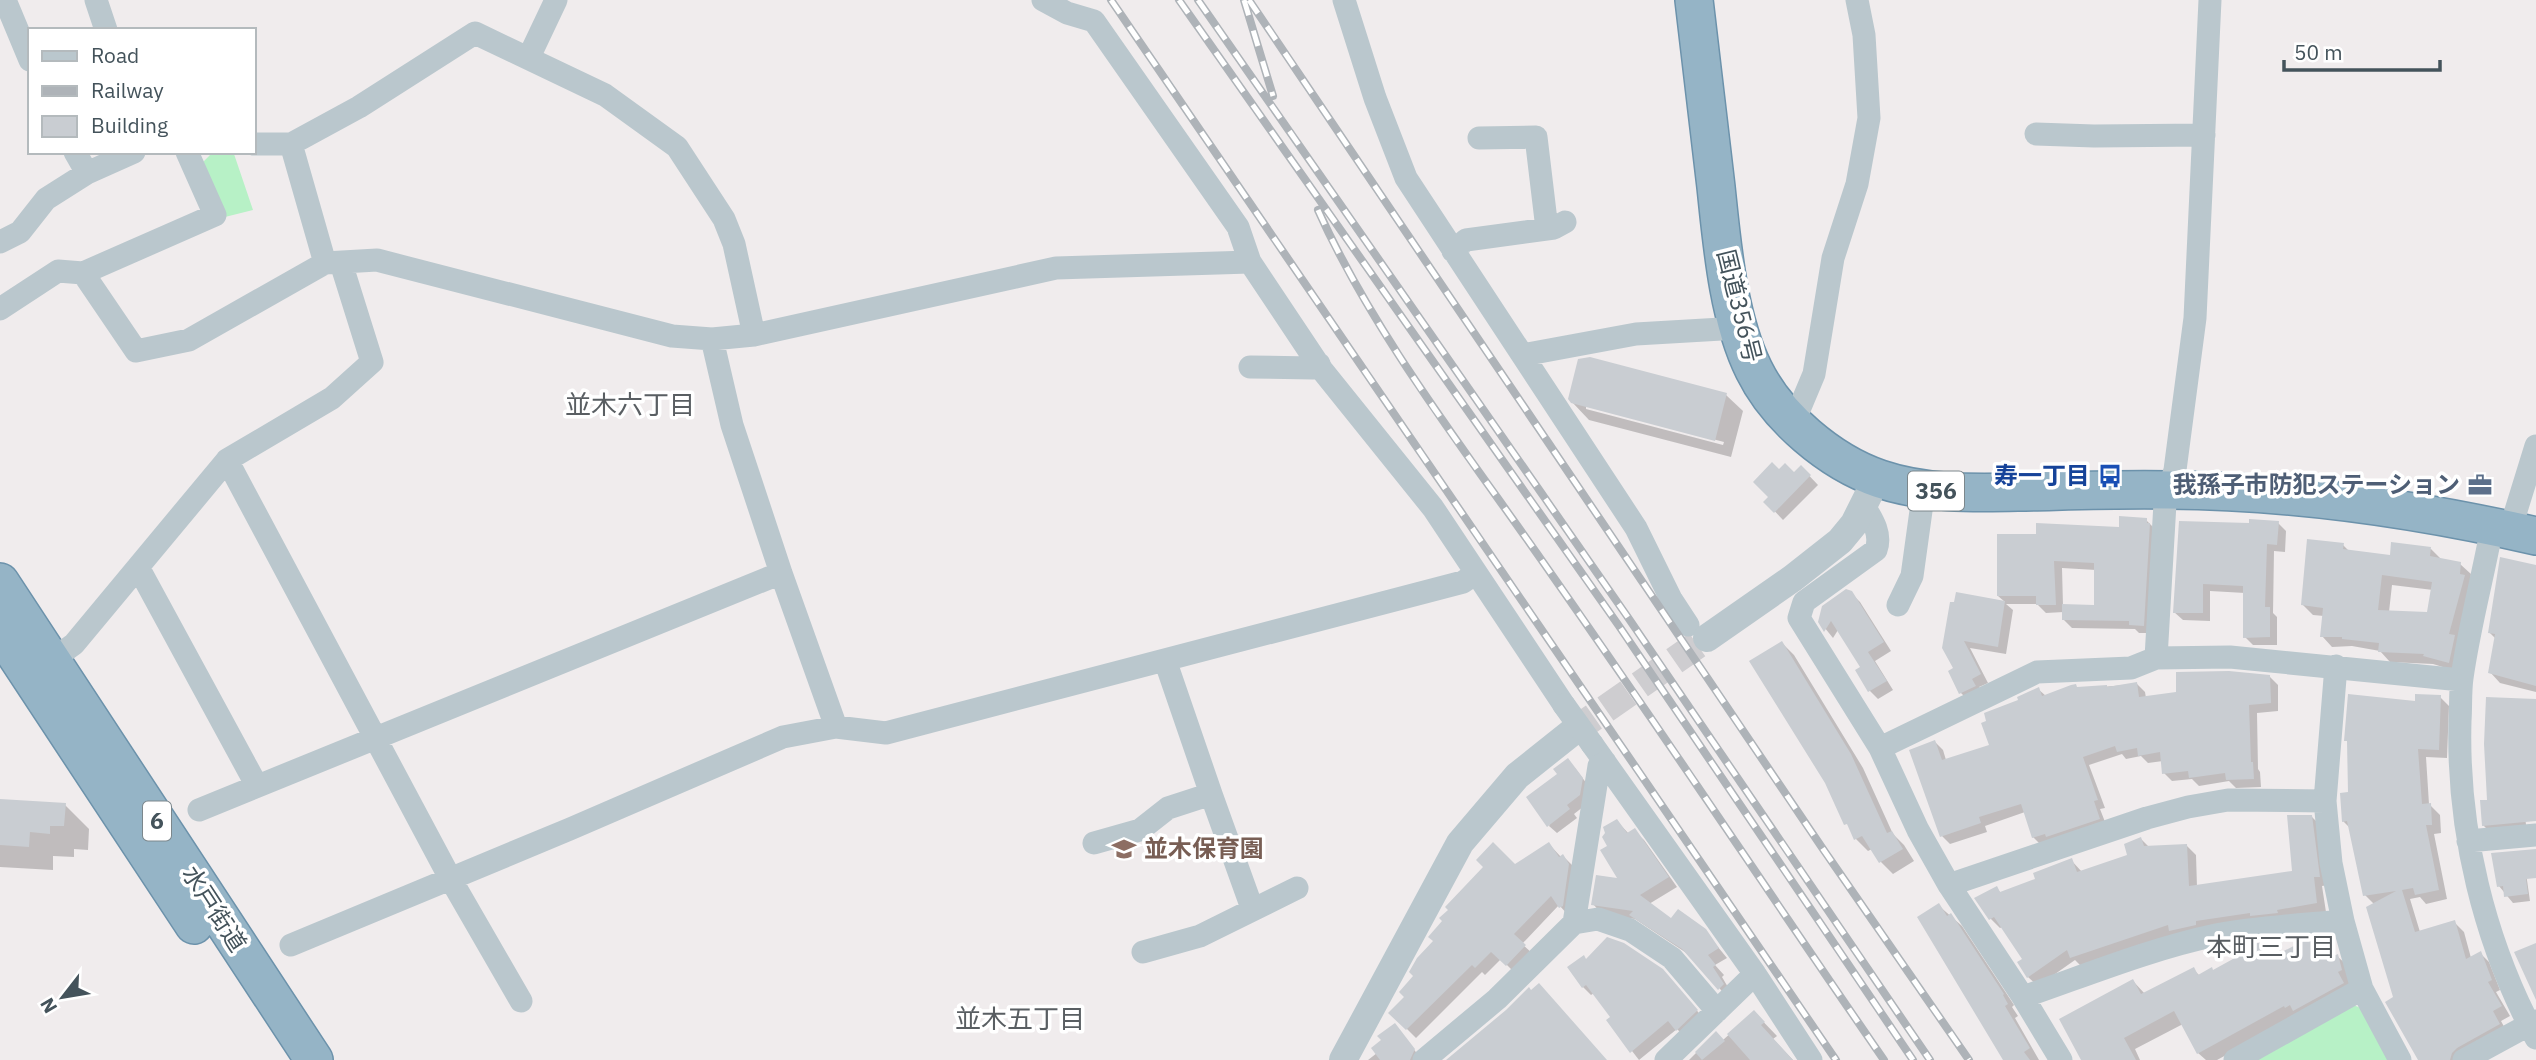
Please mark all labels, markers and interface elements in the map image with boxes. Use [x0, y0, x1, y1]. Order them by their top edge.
legend [28, 28, 256, 154]
scale bar [2284, 28, 2440, 72]
text: 50 m [2294, 38, 2343, 66]
text: Road [91, 41, 139, 69]
text: Railway [91, 76, 164, 104]
text: Building [91, 111, 168, 139]
street label: 国道356号 [1711, 246, 1769, 366]
district label: 並木六丁目 [565, 387, 695, 421]
place label: 寿一丁目 [1994, 459, 2090, 491]
bus stop icon: 寿一丁目 [2096, 462, 2124, 490]
place label: 我孫子市防犯ステーション [2172, 468, 2460, 500]
road number: 356 [1908, 471, 1964, 510]
office icon: 我孫子市防犯ステーション [2466, 471, 2494, 499]
road number: 6 [143, 802, 171, 841]
place label: 並木保育園 [1144, 832, 1264, 864]
school or university icon: 並木保育園 [1110, 835, 1138, 863]
street label: 水戸街道 [175, 859, 254, 957]
district label: 本町三丁目 [2206, 929, 2336, 963]
north arrow [28, 962, 98, 1032]
text: N [35, 994, 62, 1018]
district label: 並木五丁目 [955, 1001, 1085, 1035]

